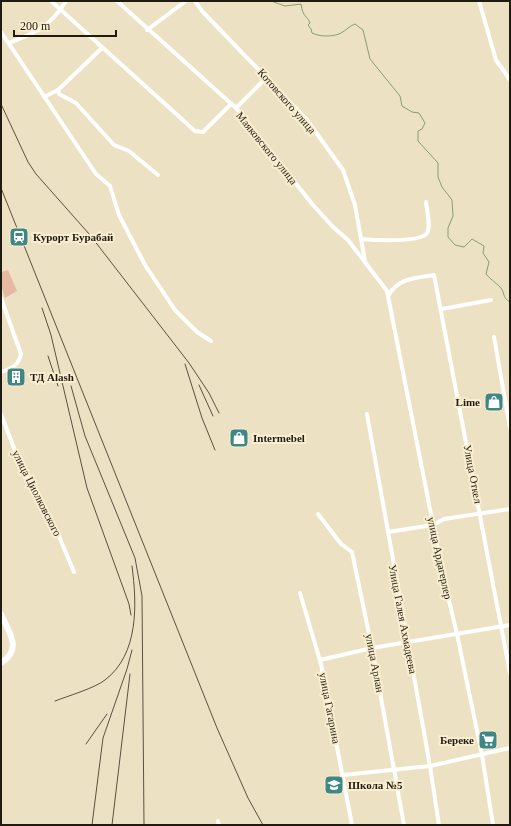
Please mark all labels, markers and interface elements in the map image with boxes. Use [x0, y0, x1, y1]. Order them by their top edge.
scale bar [14, 12, 116, 38]
text: 200 m [20, 19, 51, 33]
street label: Котовского улица [255, 66, 319, 136]
street label: Маяковского улица [234, 109, 300, 187]
station icon: Курорт Бурабай [8, 226, 30, 248]
place label: Курорт Бурабай [33, 231, 114, 243]
building icon: ТД Alash [5, 366, 27, 388]
place label: ТД Alash [30, 371, 74, 383]
shop icon: Lime [483, 391, 505, 413]
place label: Lime [456, 396, 480, 408]
shop icon: Intermebel [228, 427, 250, 449]
place label: Intermebel [253, 432, 305, 444]
street label: Улица Откел [461, 444, 485, 505]
street label: улица Циолковского [10, 448, 64, 538]
street label: улица Ардагерлер [425, 516, 455, 601]
street label: Улица Галея Ахмадеева [387, 563, 420, 675]
street label: улица Арлан [363, 633, 387, 693]
street label: улица Гагарина [317, 671, 343, 745]
supermarket icon: Береке [477, 729, 499, 751]
place label: Береке [440, 734, 474, 746]
school or university icon: Школа №5 [323, 774, 345, 796]
place label: Школа №5 [348, 779, 403, 791]

